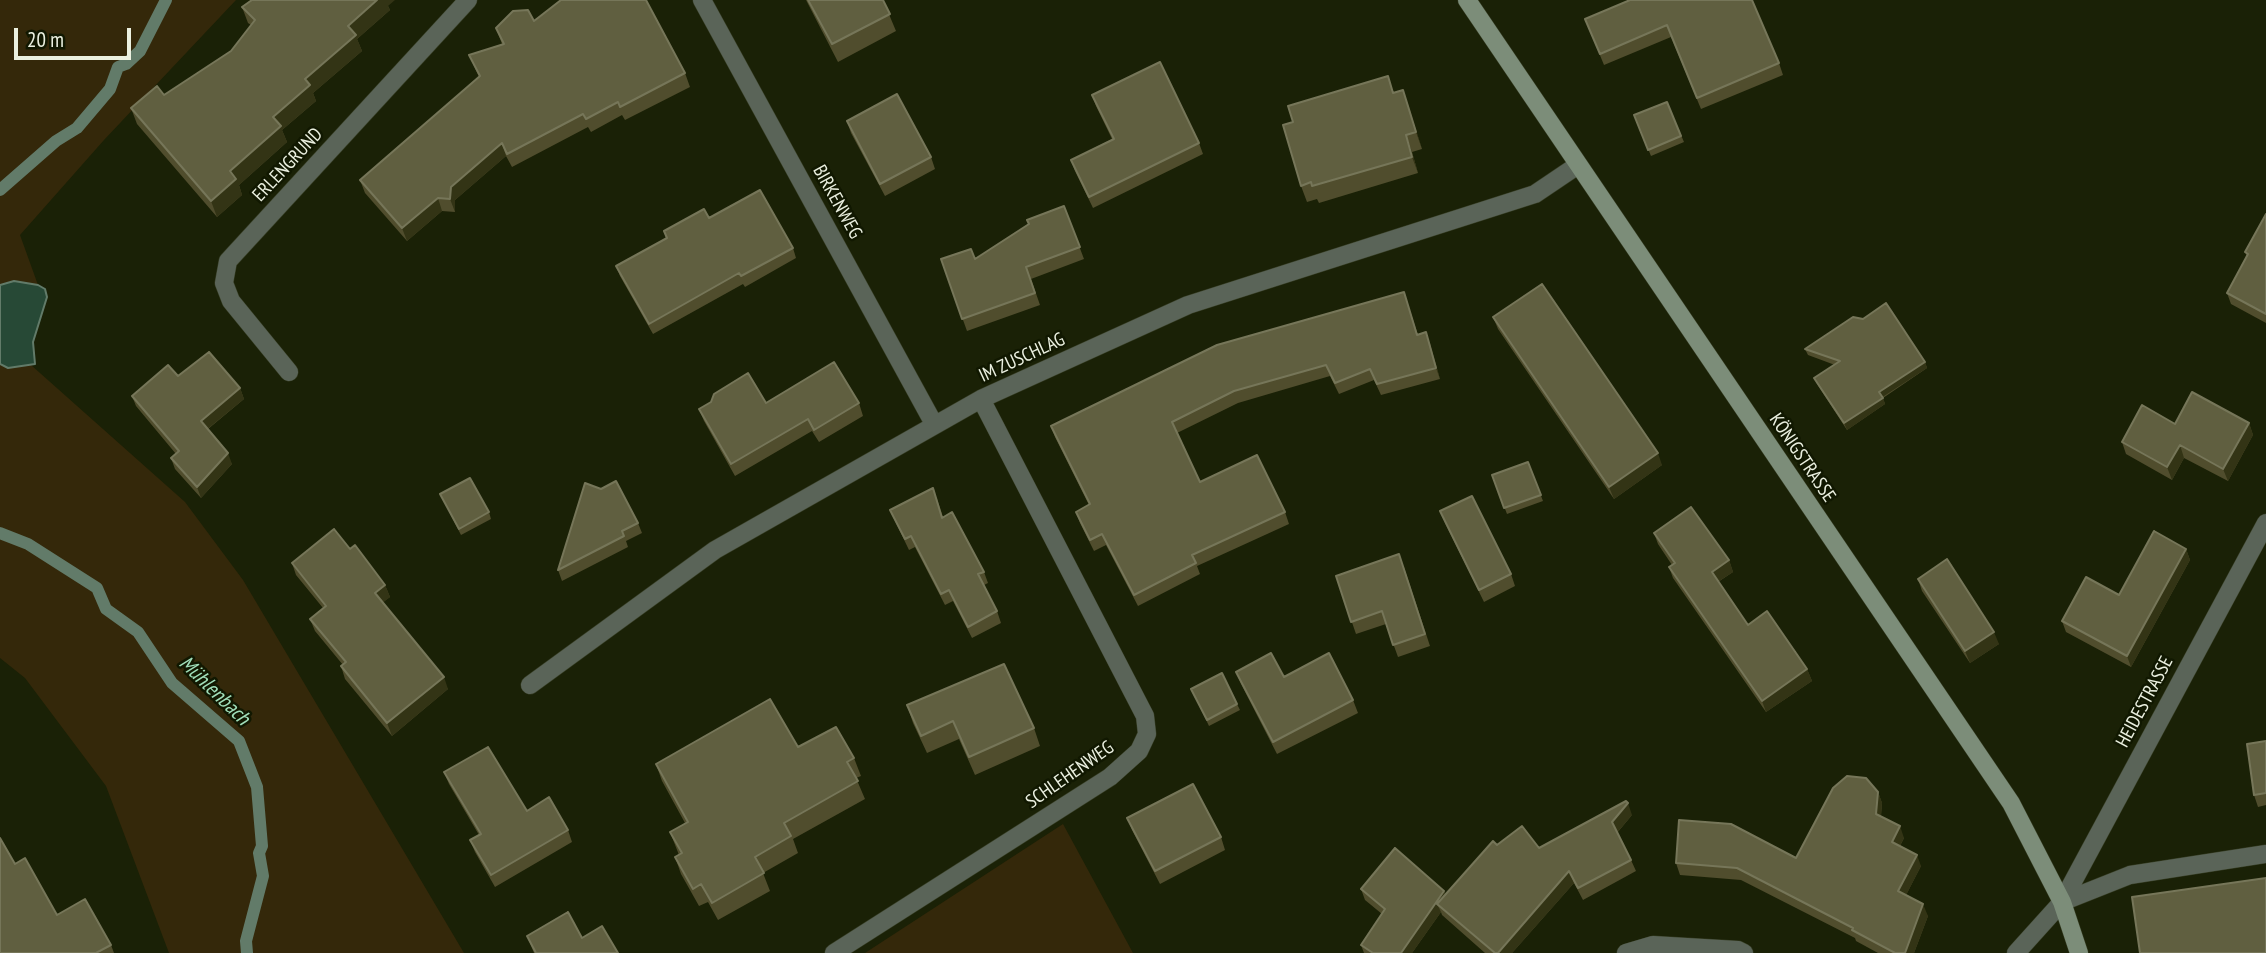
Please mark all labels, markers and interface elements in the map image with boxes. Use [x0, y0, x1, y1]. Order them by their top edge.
scale bar [18, 14, 135, 58]
text: 20 m [27, 26, 64, 53]
street label: ERLENGRUND [248, 124, 328, 206]
street label: BIRKENWEG [808, 161, 866, 243]
street label: IM ZUSCHLAG [976, 328, 1068, 388]
street label: KÖNIGSTRASSE [1764, 409, 1840, 507]
water label: Mühlenbach [173, 651, 255, 731]
street label: HEIDESTRASSE [2112, 653, 2178, 751]
street label: SCHLEHENWEG [1022, 736, 1118, 814]

